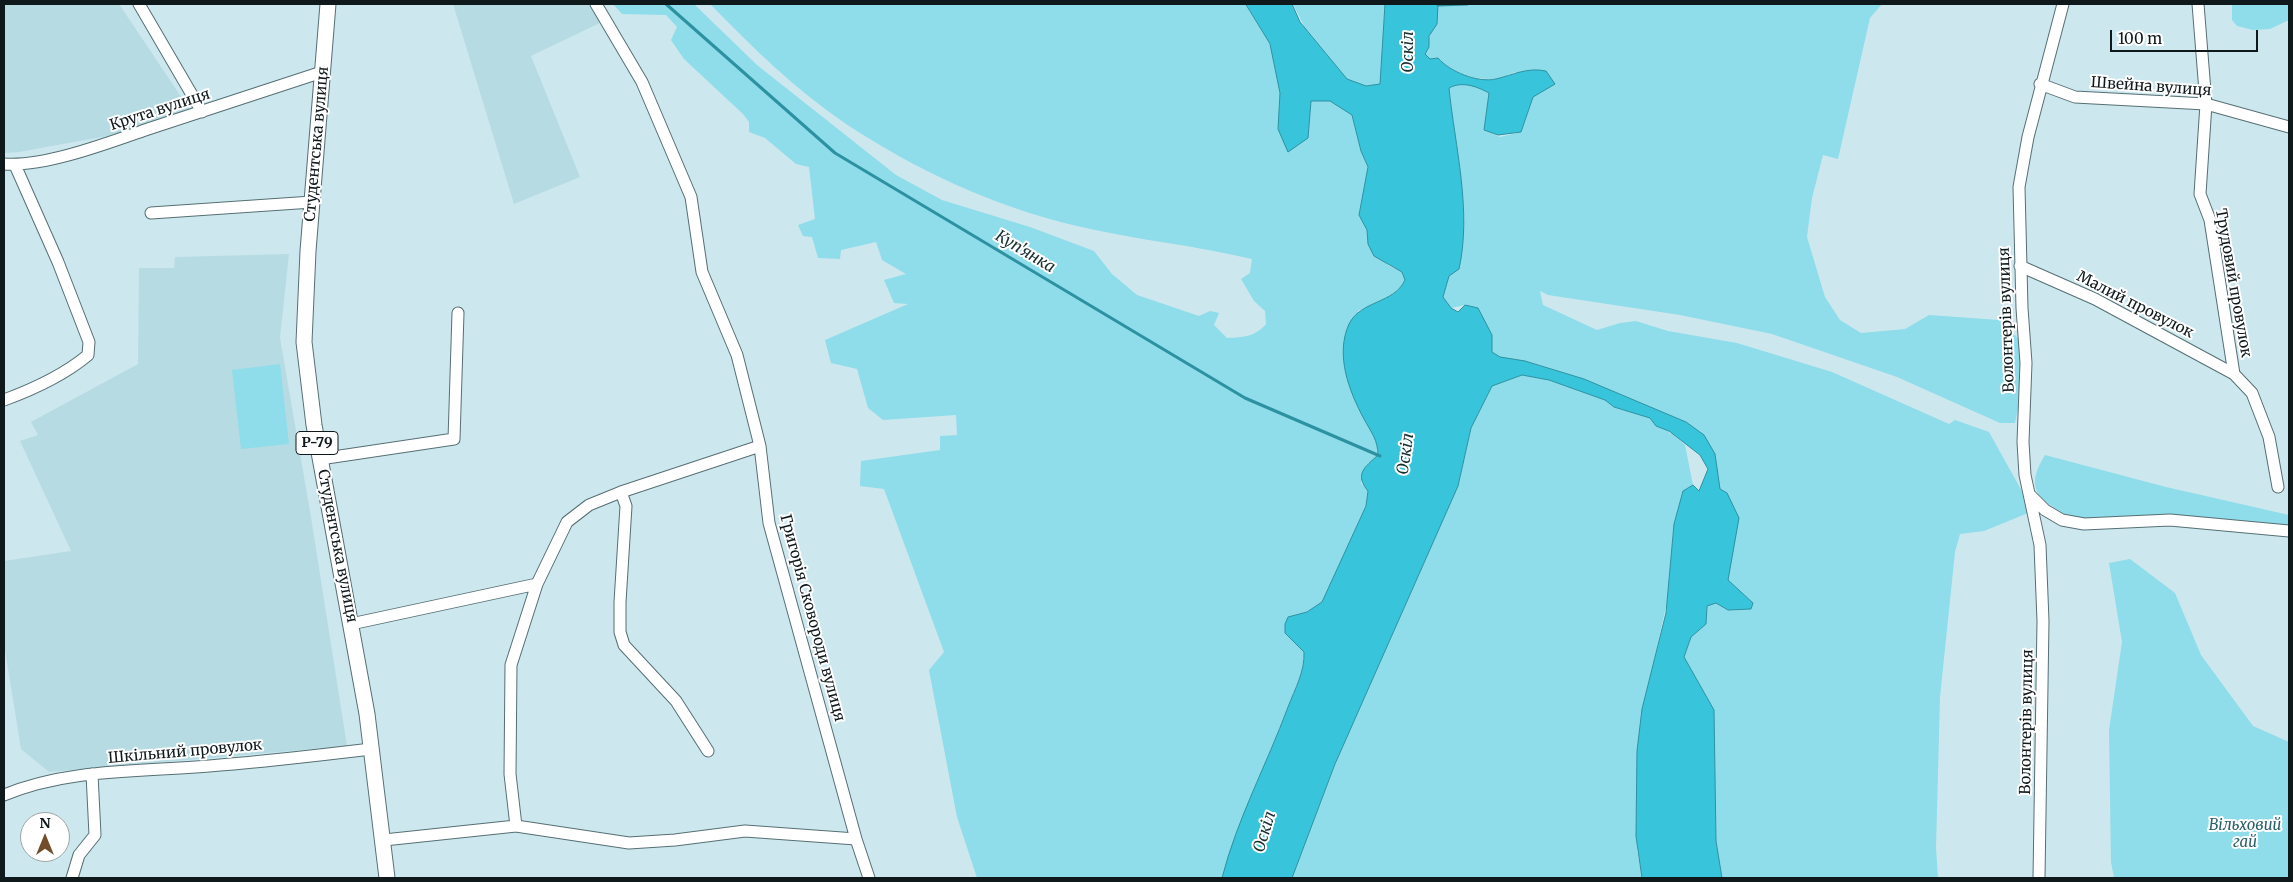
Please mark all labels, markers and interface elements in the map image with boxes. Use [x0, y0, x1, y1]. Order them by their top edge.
scale bar [2113, 20, 2260, 52]
text: 100 m [2118, 29, 2162, 48]
water label: Оскіл [1398, 31, 1418, 73]
street label: Студентська вулиця [301, 66, 333, 222]
street label: Швейна вулиця [2090, 74, 2212, 100]
street label: Крута вулиця [108, 85, 212, 135]
street label: Трудовий провулок [2211, 207, 2255, 359]
water label: Куп'янка [992, 227, 1058, 277]
street label: Волонтерів вулиця [1995, 247, 2019, 393]
street label: Малий провулок [2074, 268, 2196, 342]
road number: Р-79 [296, 432, 338, 454]
water label: Оскіл [1394, 432, 1418, 476]
street label: Студентська вулиця [313, 468, 361, 624]
street label: Григорія Сковороди вулиця [776, 512, 848, 724]
street label: Волонтерів вулиця [2017, 649, 2037, 795]
street label: Шкільний провулок [107, 736, 263, 768]
water label: Оскіл [1250, 809, 1280, 855]
north arrow [20, 812, 70, 862]
text: N [39, 814, 51, 832]
park label: Вільховий гай [2209, 817, 2281, 852]

